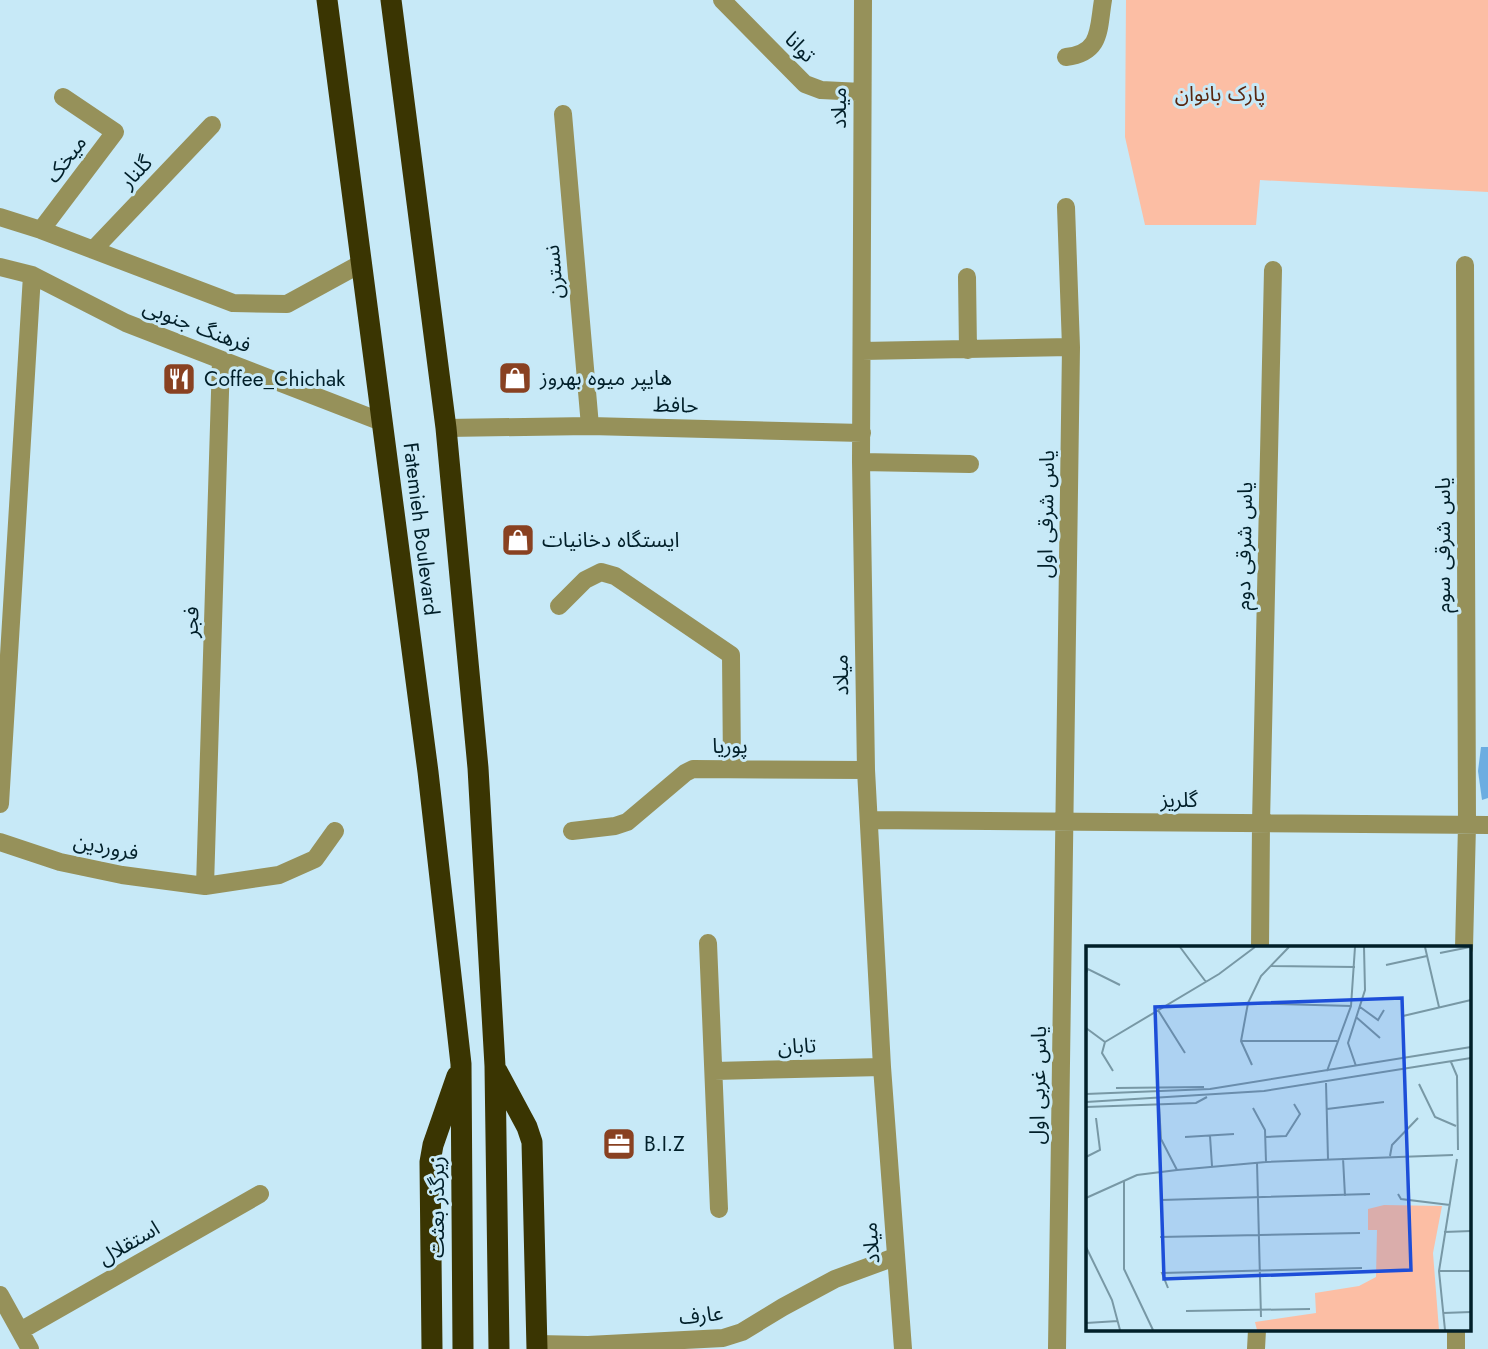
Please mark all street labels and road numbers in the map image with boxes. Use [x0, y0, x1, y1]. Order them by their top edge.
street label: توانا [778, 25, 822, 69]
street label: میلاد [824, 87, 854, 129]
street label: میخک [38, 129, 94, 189]
street label: گلنار [112, 148, 159, 196]
street label: نسترن [537, 244, 571, 300]
street label: فرهنگ جنوبی [139, 292, 255, 360]
street label: حافظ [653, 389, 699, 421]
street label: Fatemieh Boulevard [396, 441, 446, 617]
street label: یاس شرقی اول [1030, 450, 1062, 578]
street label: یاس شرقی سوم [1428, 477, 1459, 613]
street label: یاس شرقی دوم [1228, 481, 1261, 611]
street label: فجر [175, 606, 207, 639]
street label: میلاد [826, 654, 856, 696]
street label: پوریا [712, 731, 748, 761]
street label: گلریز [1159, 785, 1198, 815]
street label: فروردین [71, 826, 141, 868]
street label: یاس غربی اول [1022, 1025, 1054, 1145]
street label: تابان [777, 1030, 817, 1062]
street label: زیرگذر بعثت [422, 1156, 452, 1258]
street label: استقلال [93, 1213, 165, 1273]
street label: میلاد [855, 1221, 887, 1265]
street label: عارف [677, 1298, 725, 1332]

